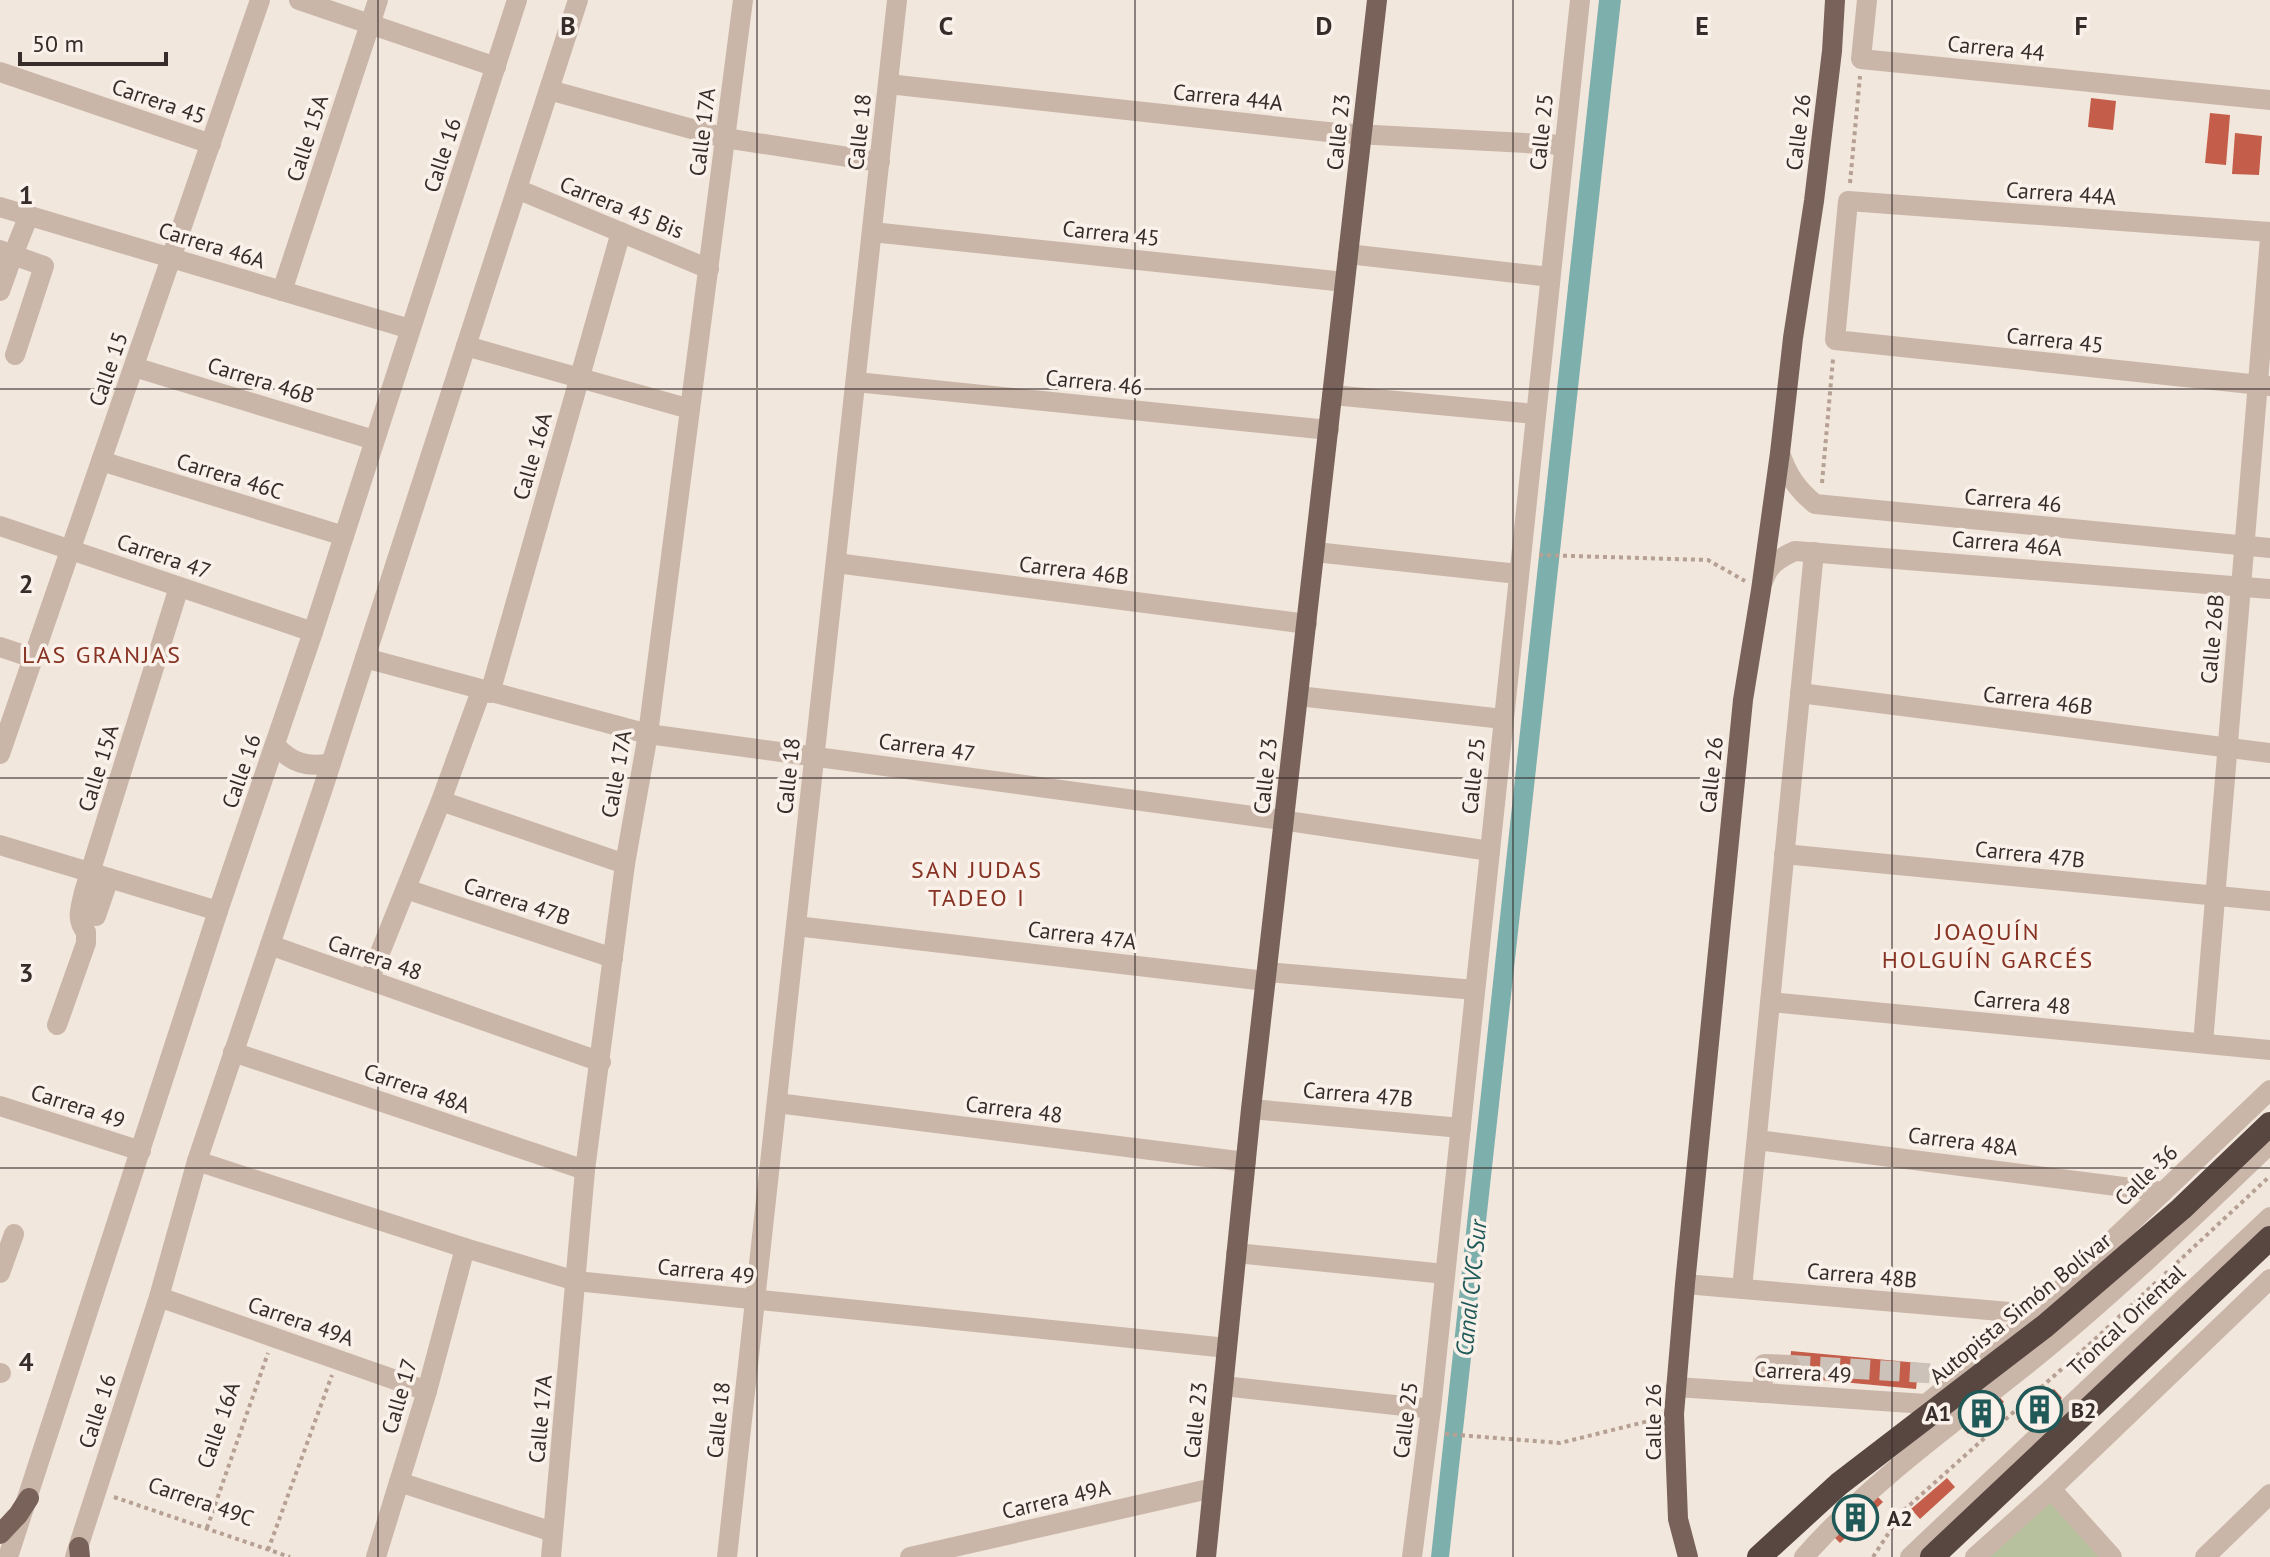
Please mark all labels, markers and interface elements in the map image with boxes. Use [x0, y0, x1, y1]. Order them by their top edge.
text: B [560, 9, 576, 42]
text: C [939, 9, 953, 42]
text: D [1316, 9, 1332, 42]
text: E [1695, 9, 1709, 42]
text: F [2074, 9, 2088, 42]
scale bar [20, 16, 166, 66]
text: 50 m [32, 28, 84, 59]
street label: Carrera 44 [1946, 29, 2046, 67]
street label: Carrera 45 [108, 72, 210, 130]
street label: Carrera 44A [1172, 77, 1284, 117]
street label: Calle 17A [683, 86, 721, 178]
street label: Calle 15A [280, 91, 334, 185]
street label: Calle 18 [841, 92, 877, 172]
street label: Calle 23 [1320, 92, 1356, 172]
street label: Calle 25 [1523, 92, 1559, 172]
street label: Calle 26 [1779, 92, 1817, 172]
street label: Calle 16 [417, 114, 467, 196]
street label: Carrera 45 Bis [556, 169, 688, 245]
street label: Carrera 44A [2005, 175, 2117, 211]
text: 1 [19, 178, 33, 211]
street label: Carrera 45 [1061, 214, 1161, 252]
street label: Carrera 46A [155, 215, 269, 275]
street label: Carrera 45 [2005, 321, 2105, 359]
street label: Calle 15 [82, 328, 134, 410]
street label: Carrera 46B [204, 350, 318, 410]
street label: Carrera 46 [1044, 363, 1144, 401]
street label: Calle 16A [506, 409, 558, 503]
street label: Carrera 46C [173, 447, 287, 505]
street label: Carrera 46 [1963, 482, 2063, 518]
street label: Carrera 46A [1951, 524, 2063, 562]
street label: Carrera 47 [113, 527, 215, 585]
street label: Carrera 46B [1018, 549, 1130, 591]
text: 2 [19, 567, 33, 600]
street label: Calle 26B [2194, 593, 2230, 685]
district label: LAS GRANJAS [22, 639, 182, 670]
street label: Carrera 46B [1982, 679, 2094, 721]
street label: Calle 15A [71, 721, 125, 815]
street label: Carrera 47 [877, 726, 977, 768]
street label: Calle 17A [595, 728, 637, 820]
street label: Calle 16 [215, 730, 267, 812]
street label: Calle 26 [1693, 735, 1729, 815]
street label: Calle 18 [770, 736, 806, 816]
street label: Calle 23 [1247, 736, 1283, 816]
street label: Calle 25 [1455, 736, 1491, 816]
street label: Carrera 47B [1974, 834, 2086, 874]
district label: SAN JUDAS TADEO I [911, 854, 1043, 913]
street label: Carrera 47B [460, 871, 574, 931]
street label: Carrera 47A [1026, 914, 1138, 956]
district label: JOAQUÍN HOLGUÍN GARCÉS [1882, 916, 2094, 975]
street label: Carrera 48 [324, 928, 426, 986]
text: 3 [19, 956, 33, 989]
street label: Carrera 48 [1972, 984, 2072, 1020]
street label: Carrera 48A [360, 1057, 474, 1119]
street label: Carrera 47B [1302, 1075, 1414, 1113]
street label: Carrera 49 [27, 1078, 129, 1134]
street label: Carrera 48 [964, 1089, 1064, 1129]
street label: Carrera 48A [1907, 1120, 2020, 1162]
street label: Calle 36 [2109, 1138, 2183, 1212]
water label: Canal CVC Sur [1448, 1216, 1494, 1358]
street label: Autopista Simón Bolívar [1923, 1226, 2117, 1390]
street label: Carrera 49 [656, 1252, 756, 1290]
street label: Carrera 48B [1806, 1256, 1918, 1294]
street label: Troncal Oriental [2061, 1258, 2191, 1382]
street label: Carrera 49A [244, 1290, 358, 1352]
text: 4 [19, 1345, 34, 1378]
street label: Calle 17 [375, 1355, 423, 1437]
street label: Carrera 49 [1753, 1355, 1853, 1389]
street label: Calle 16 [72, 1370, 122, 1452]
street label: Calle 17A [522, 1374, 558, 1464]
street label: Calle 16A [190, 1378, 246, 1472]
street label: Calle 18 [700, 1380, 736, 1460]
street label: Calle 23 [1177, 1380, 1213, 1460]
street label: Calle 25 [1386, 1380, 1424, 1460]
street label: Calle 26 [1639, 1384, 1667, 1460]
building icon: B2 [2016, 1386, 2064, 1434]
building icon: A1 [1958, 1389, 2006, 1437]
place label: B2 [2071, 1396, 2096, 1424]
place label: A1 [1925, 1399, 1951, 1427]
street label: Carrera 49C [144, 1470, 258, 1532]
street label: Carrera 49A [999, 1473, 1113, 1525]
building icon: A2 [1832, 1494, 1880, 1542]
place label: A2 [1887, 1504, 1913, 1532]

